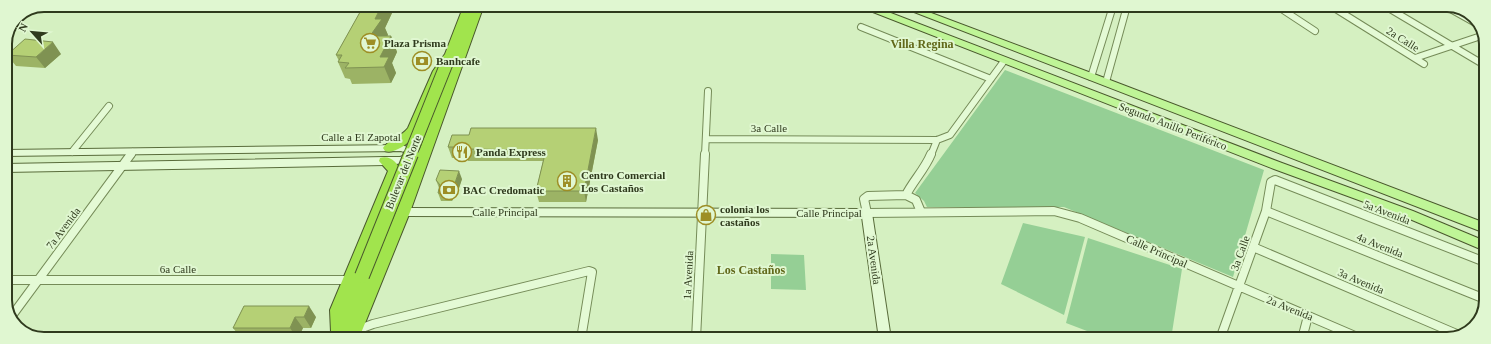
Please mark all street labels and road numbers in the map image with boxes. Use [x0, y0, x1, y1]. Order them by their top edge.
street label: 2a Calle [1384, 24, 1422, 54]
street label: Segundo Anillo Periférico [1117, 100, 1229, 152]
street label: 3a Calle [751, 122, 787, 134]
street label: Calle a El Zapotal [321, 131, 401, 143]
street label: Bulevar del Norte [383, 133, 423, 211]
street label: 5a Avenida [1362, 198, 1412, 226]
street label: 7a Avenida [43, 205, 83, 251]
street label: Calle Principal [472, 206, 538, 218]
street label: Calle Principal [796, 207, 862, 219]
street label: 4a Avenida [1355, 230, 1405, 260]
street label: Calle Principal [1125, 232, 1189, 270]
street label: 3a Calle [1228, 234, 1252, 272]
street label: 2a Avenida [865, 235, 883, 285]
street label: 1a Avenida [681, 250, 695, 300]
street label: 6a Calle [160, 263, 196, 275]
street label: 3a Avenida [1336, 266, 1386, 296]
street label: 2a Avenida [1265, 293, 1315, 323]

